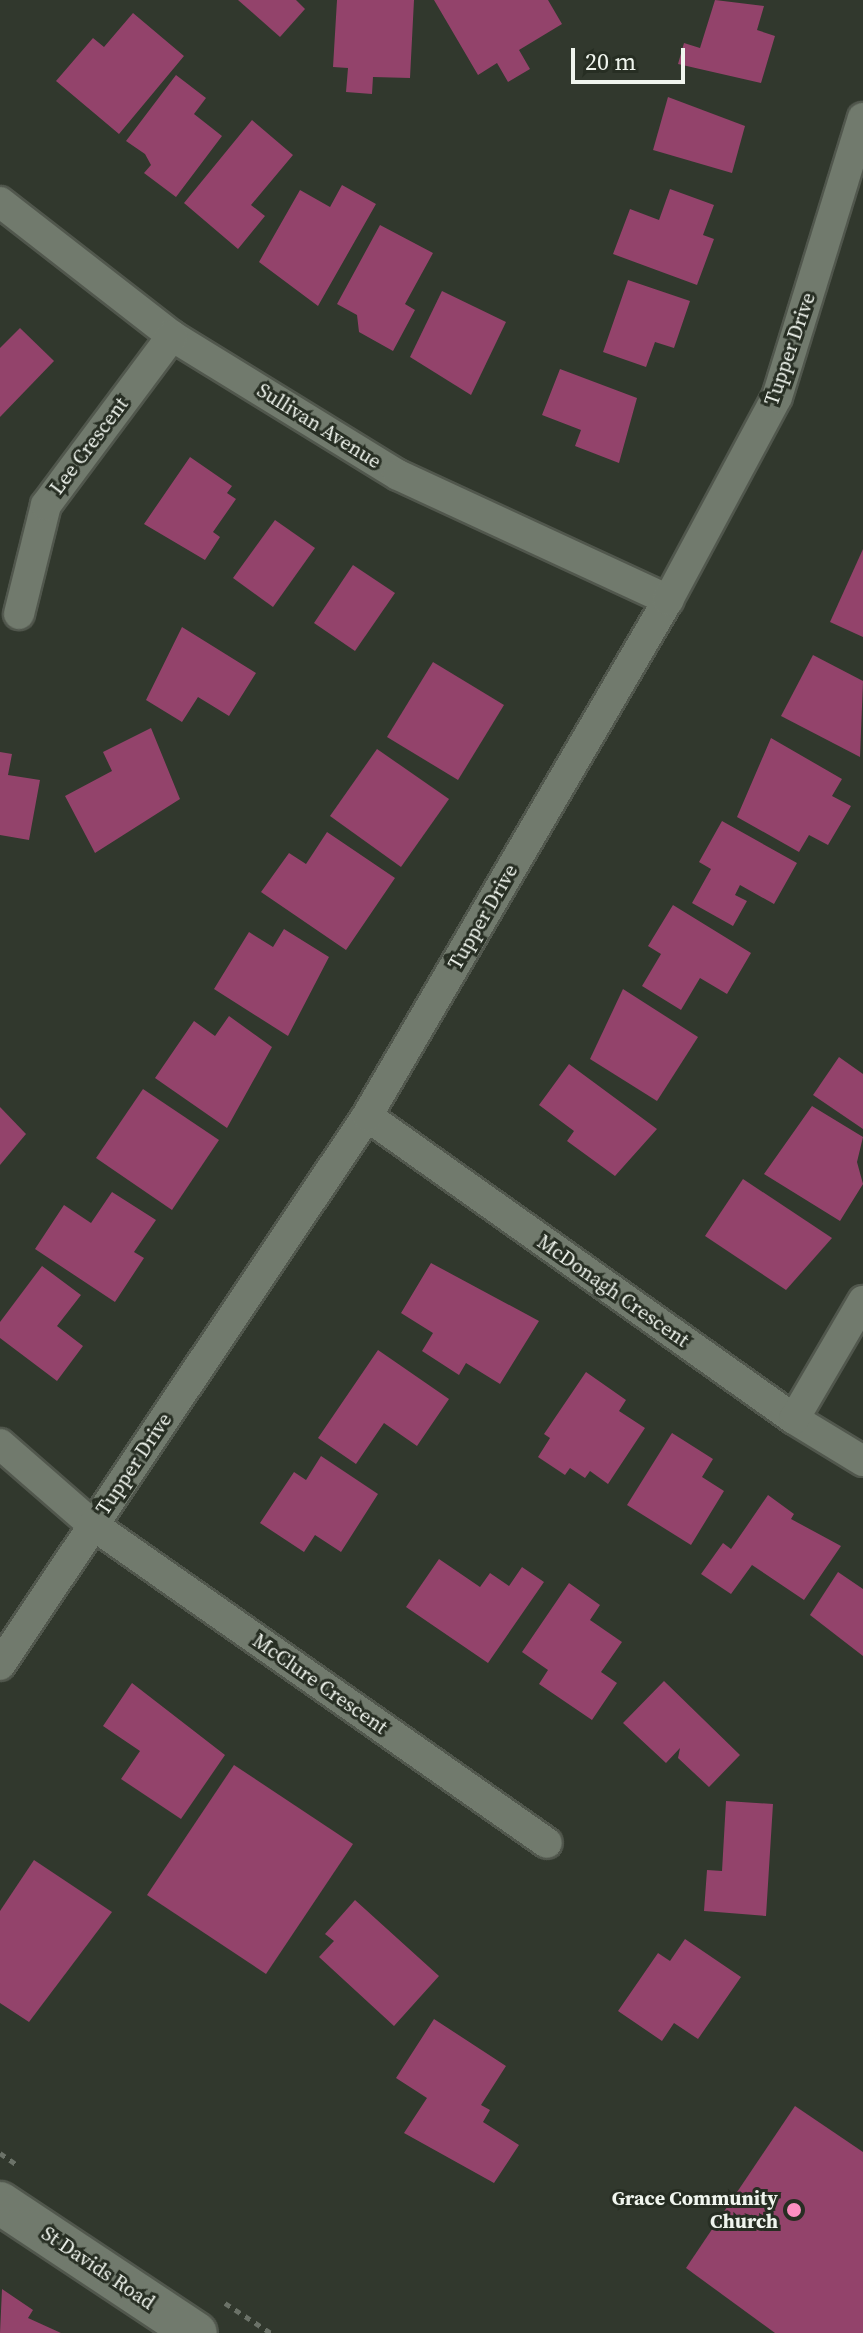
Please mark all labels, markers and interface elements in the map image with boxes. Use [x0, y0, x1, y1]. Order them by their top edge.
scale bar [575, 32, 689, 82]
text: 20 m [585, 45, 636, 78]
street label: Tupper Drive [759, 289, 821, 409]
street label: Sullivan Avenue [253, 378, 385, 474]
street label: Lee Crescent [45, 393, 133, 499]
street label: Tupper Drive [443, 860, 523, 974]
street label: McDonagh Crescent [533, 1230, 693, 1352]
street label: Tupper Drive [91, 1408, 177, 1520]
street label: McClure Crescent [248, 1629, 392, 1739]
place label: Grace Community Church [612, 2186, 778, 2233]
marker: Grace Community Church [785, 2201, 803, 2219]
street label: St Davids Road [37, 2221, 159, 2315]

